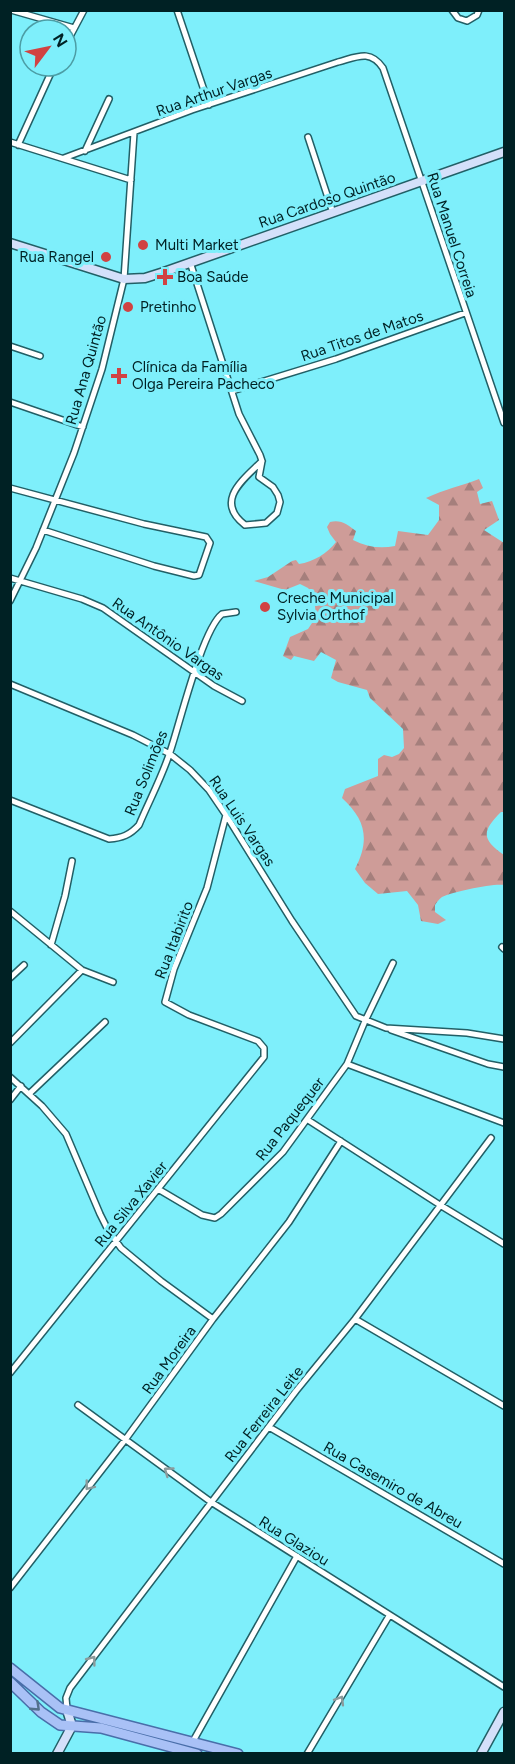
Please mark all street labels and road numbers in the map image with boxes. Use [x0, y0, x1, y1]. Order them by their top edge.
street label: Rua Arthur Vargas [154, 64, 274, 120]
street label: Rua Cardoso Quintão [256, 168, 398, 232]
street label: Rua Manuel Correia [423, 170, 481, 300]
street label: Rua Titos de Matos [298, 307, 426, 365]
street label: Rua Ana Quintão [62, 313, 110, 427]
street label: Rua Antônio Vargas [109, 594, 227, 684]
street label: Rua Solimões [121, 728, 171, 818]
street label: Rua Luis Vargas [205, 772, 279, 870]
street label: Rua Itabirito [151, 898, 197, 981]
street label: Rua Paquequer [252, 1074, 328, 1164]
street label: Rua Silva Xavier [91, 1158, 171, 1250]
street label: Rua Moreira [138, 1322, 200, 1398]
street label: Rua Ferreira Leite [221, 1362, 307, 1466]
street label: Rua Casemiro de Abreu [320, 1438, 466, 1532]
street label: Rua Glaziou [256, 1512, 332, 1570]

